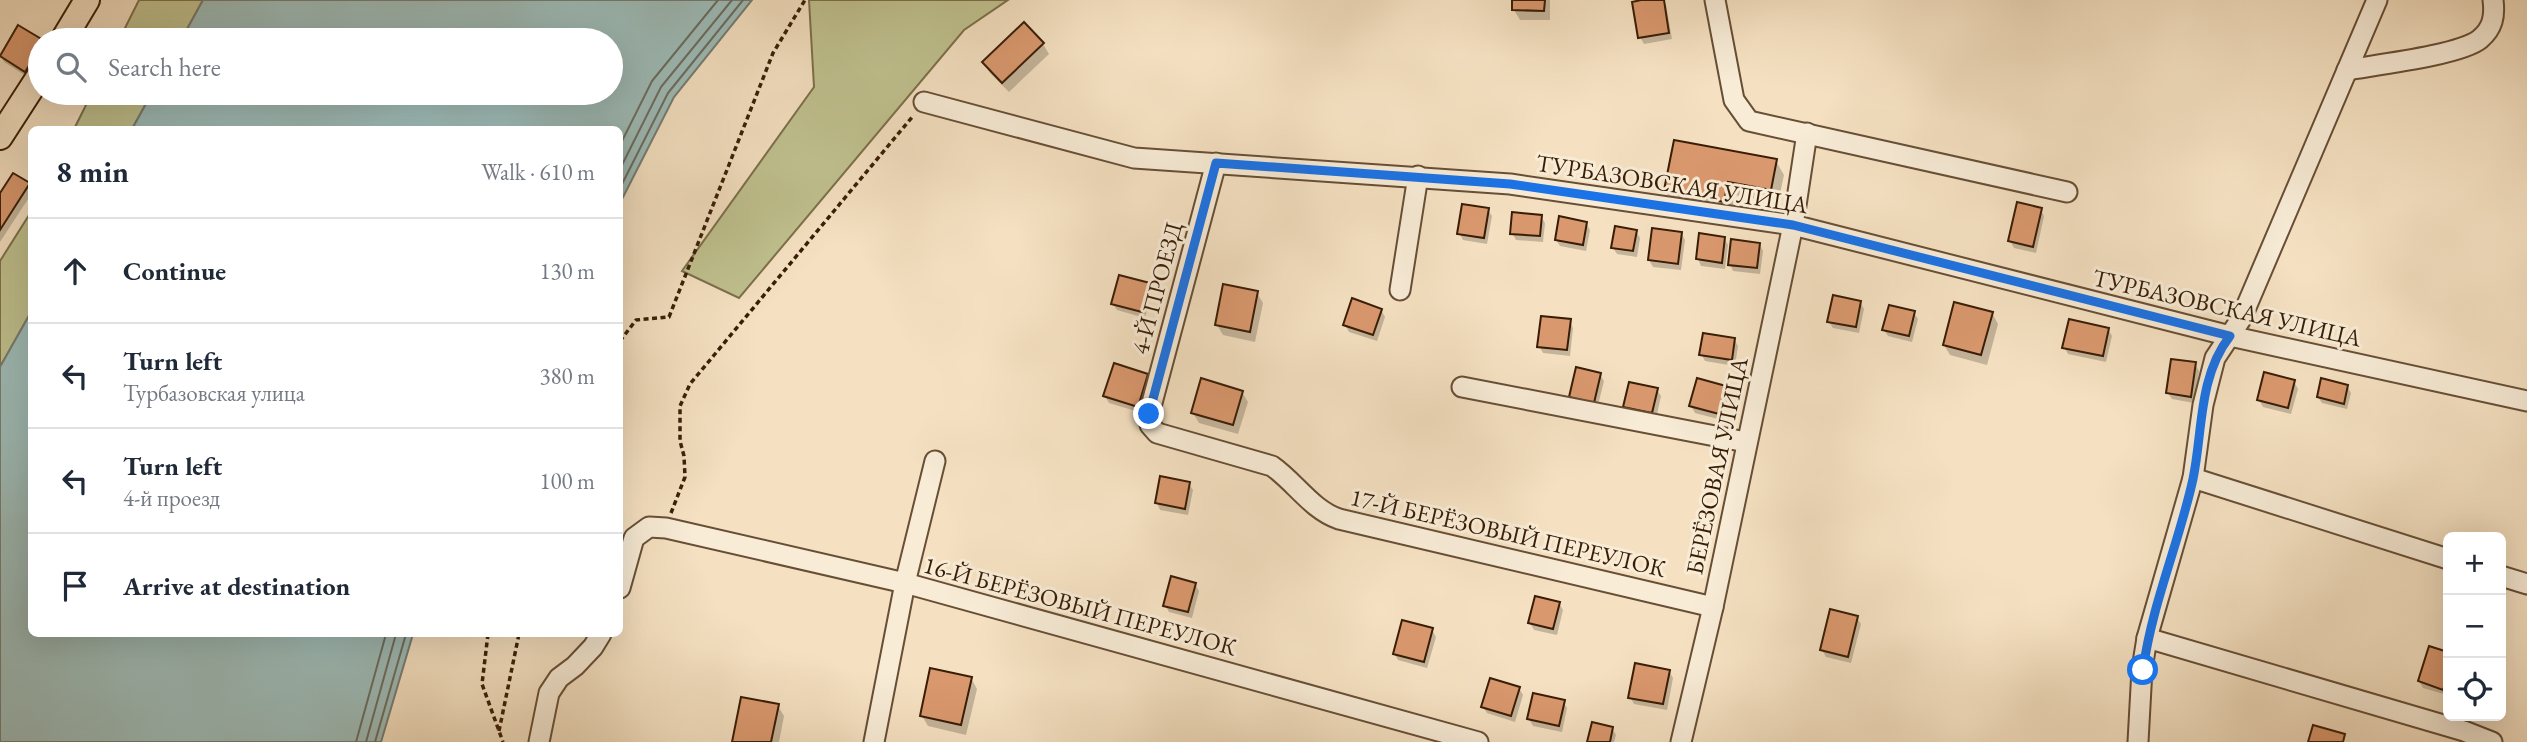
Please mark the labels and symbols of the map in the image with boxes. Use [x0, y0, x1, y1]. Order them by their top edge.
street label: ТУРБАЗОВСКАЯ УЛИЦА [1534, 147, 1811, 220]
street label: 4-Й ПРОЕЗД [1124, 218, 1189, 358]
street label: ТУРБАЗОВСКАЯ УЛИЦА [2090, 261, 2365, 354]
street label: БЕРЁЗОВАЯ УЛИЦА [1678, 354, 1755, 578]
route end [1133, 398, 1164, 429]
street label: 17-Й БЕРЁЗОВЫЙ ПЕРЕУЛОК [1347, 481, 1669, 584]
street label: 16-Й БЕРЁЗОВЫЙ ПЕРЕУЛОК [920, 549, 1240, 662]
route start [2127, 654, 2158, 685]

